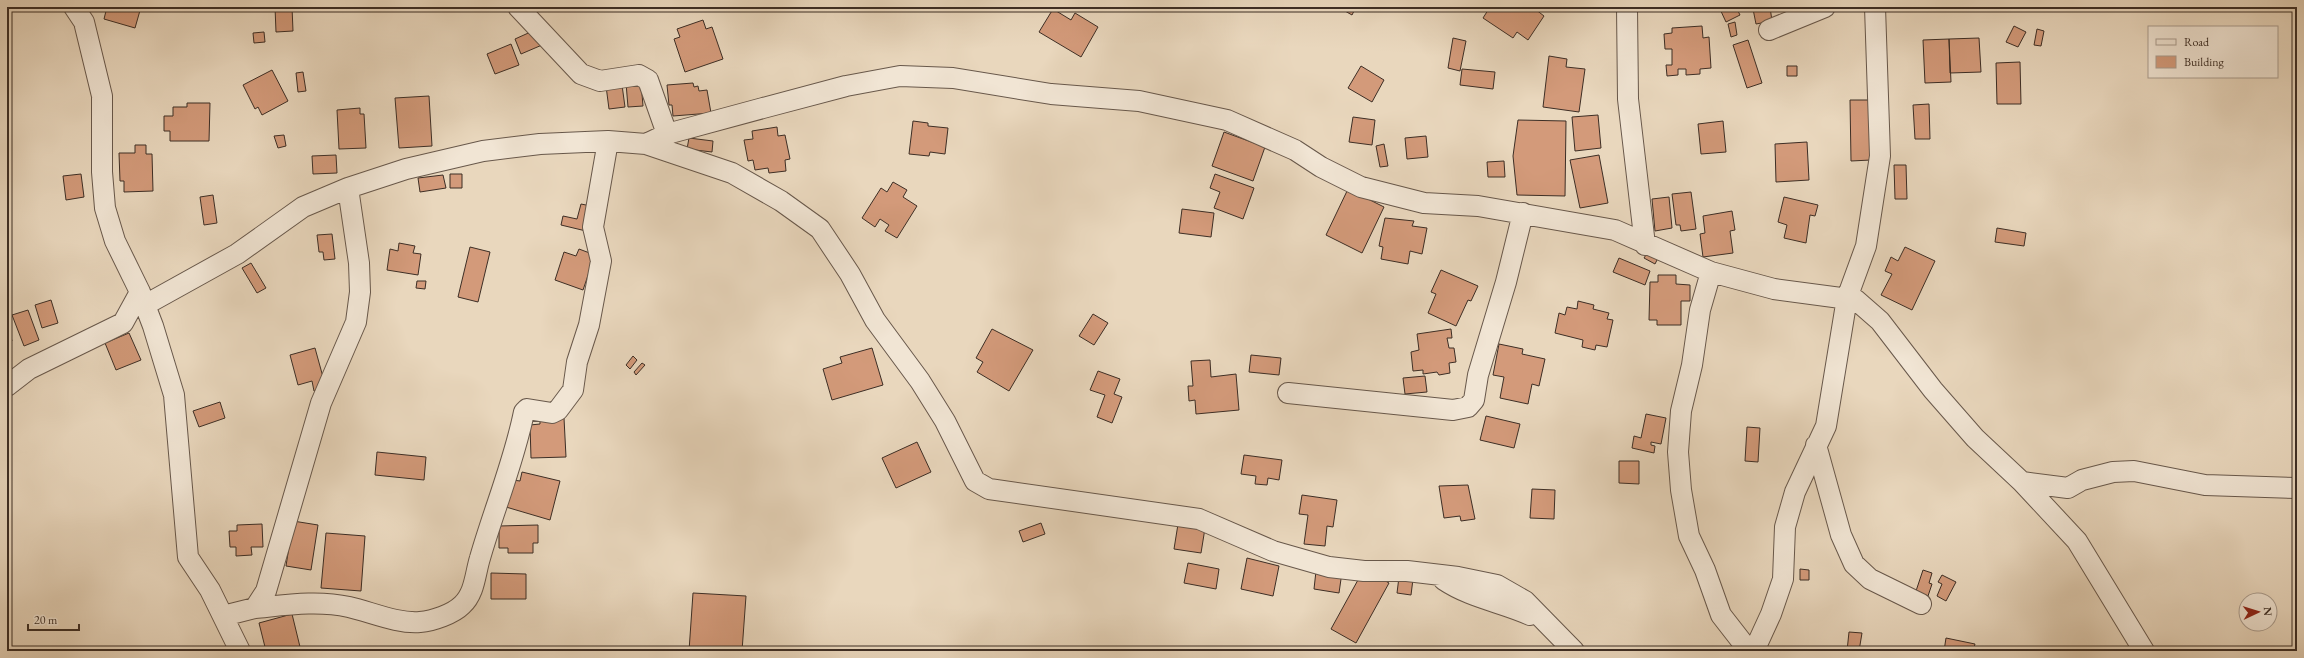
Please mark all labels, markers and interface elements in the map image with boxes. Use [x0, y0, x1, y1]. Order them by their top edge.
legend [2148, 26, 2278, 78]
text: Road [2184, 34, 2210, 50]
text: Building [2184, 54, 2225, 70]
north arrow [2238, 592, 2278, 632]
scale bar [28, 606, 79, 632]
text: N [2261, 606, 2275, 616]
text: 20 m [34, 612, 58, 628]

